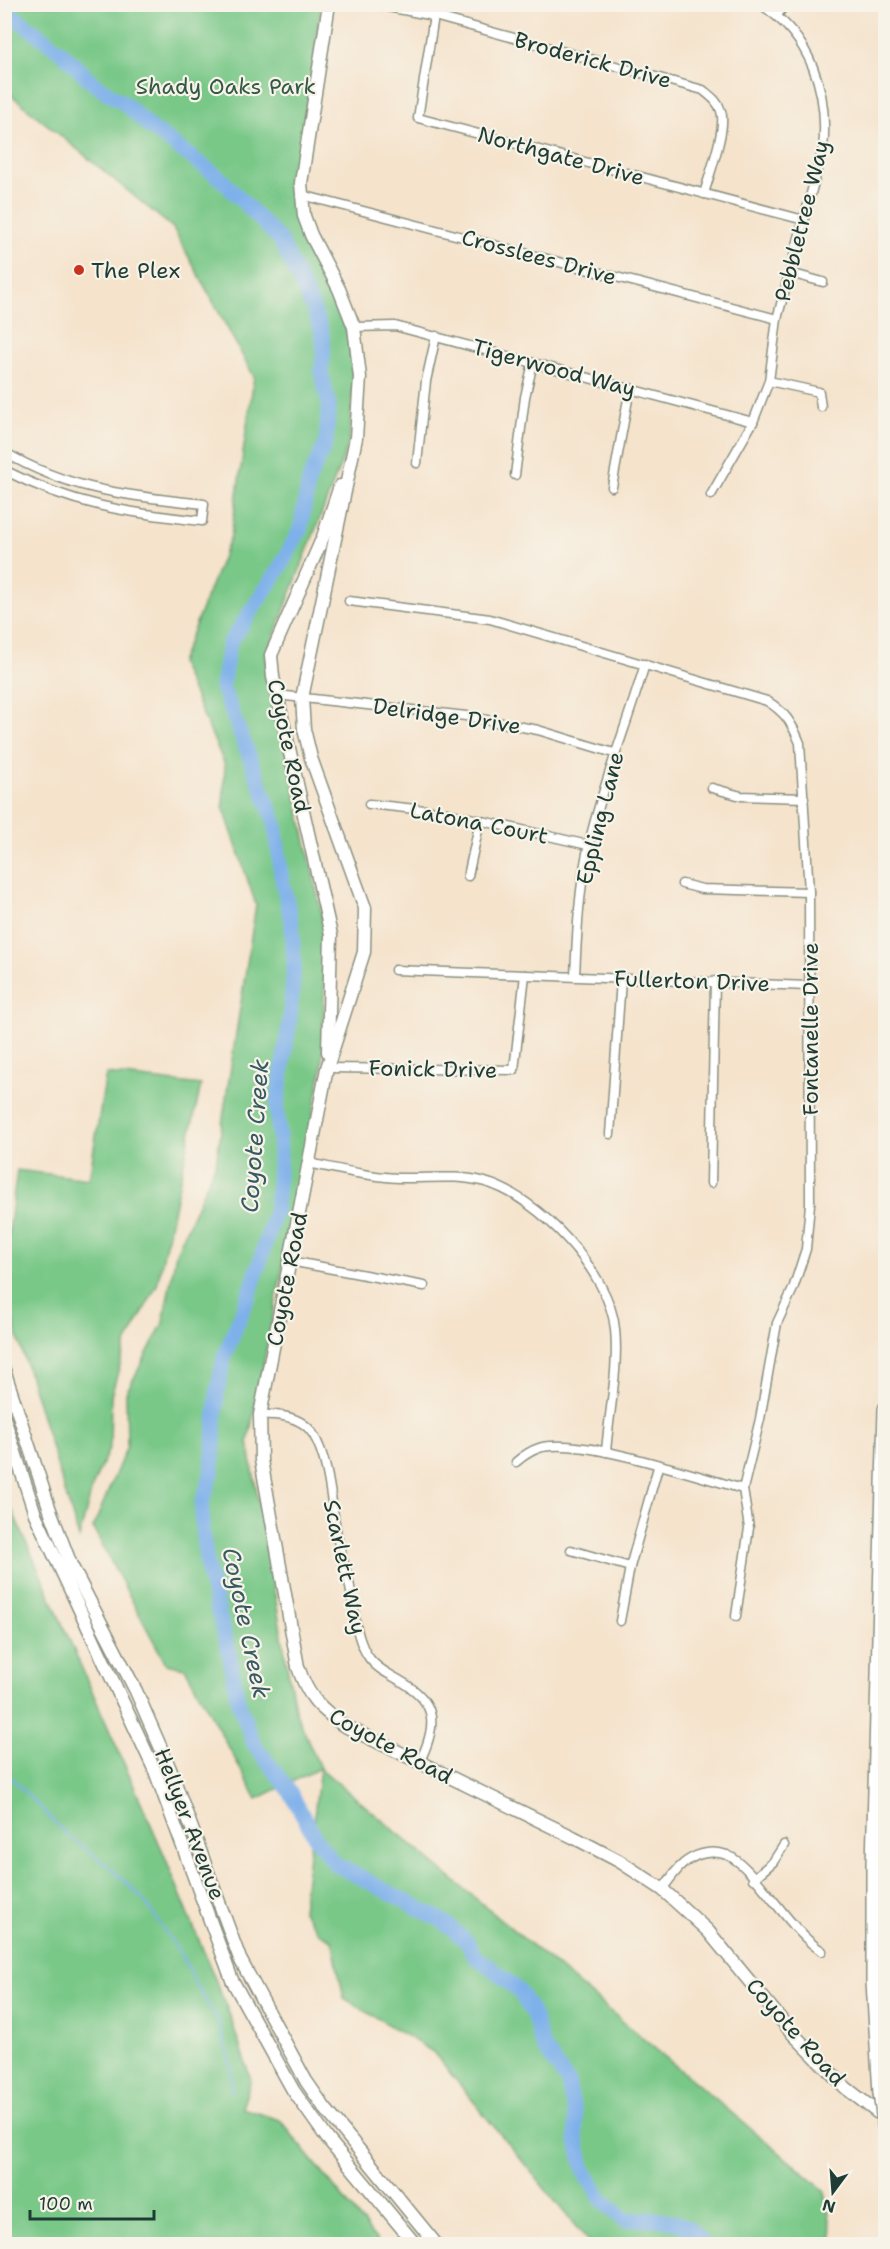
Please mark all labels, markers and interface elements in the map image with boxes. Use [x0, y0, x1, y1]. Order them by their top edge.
street label: Broderick Drive [511, 25, 675, 95]
park label: Shady Oaks Park [136, 72, 316, 101]
street label: Northgate Drive [474, 120, 648, 192]
street label: Pebbletree Way [768, 137, 836, 305]
street label: Crosslees Drive [458, 222, 620, 292]
place label: The Plex [91, 256, 180, 285]
marker: The Plex [72, 263, 86, 277]
street label: Tigerwood Way [469, 332, 639, 404]
street label: Coyote Road [261, 676, 317, 816]
street label: Delridge Drive [371, 691, 523, 741]
street label: Eppling Lane [570, 749, 630, 887]
street label: Latona Court [407, 795, 551, 851]
street label: Fontanelle Drive [796, 942, 825, 1116]
street label: Fullerton Drive [613, 964, 771, 998]
street label: Fonick Drive [368, 1053, 498, 1085]
water label: Coyote Creek [234, 1058, 276, 1214]
street label: Coyote Road [260, 1209, 314, 1349]
street label: Scarlett Way [317, 1497, 373, 1637]
water label: Coyote Creek [214, 1544, 278, 1702]
street label: Coyote Road [324, 1701, 458, 1791]
street label: Hellyer Avenue [148, 1744, 232, 1904]
street label: Coyote Road [740, 1972, 852, 2092]
north arrow [803, 2162, 863, 2222]
scale bar [30, 2183, 154, 2221]
text: 100 m [39, 2192, 93, 2216]
text: N [820, 2194, 838, 2218]

